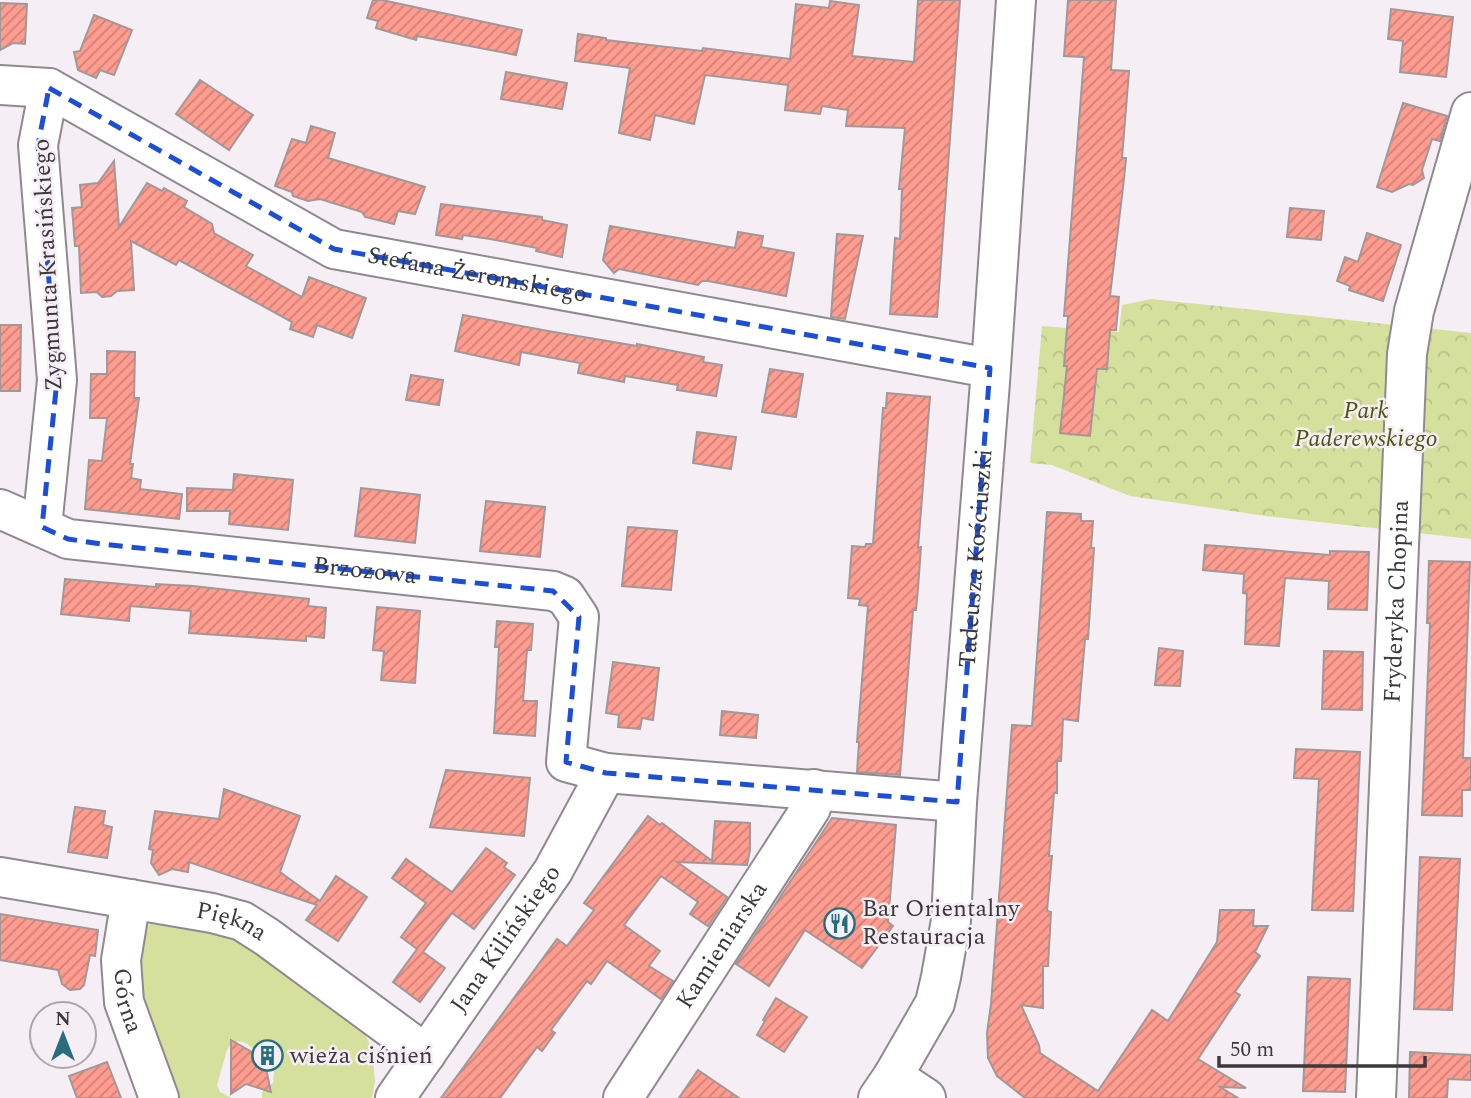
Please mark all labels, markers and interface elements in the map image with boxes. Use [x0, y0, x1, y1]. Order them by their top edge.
street label: Zygmunta Krasińskiego [23, 138, 73, 392]
street label: Stefana Żeromskiego [364, 237, 590, 313]
park label: Park Paderewskiego [1294, 393, 1438, 457]
street label: Tadeusza Kościuszki [950, 447, 1003, 669]
street label: Fryderyka Chopina [1374, 499, 1419, 704]
street label: Brzozowa [312, 547, 419, 594]
street label: Jana Kilińskiego [442, 857, 570, 1020]
street label: Kamieniarska [667, 874, 777, 1016]
place label: Bar Orientalny Restauracja [862, 891, 1021, 955]
street label: Piękna [193, 893, 274, 951]
restaurant icon: Bar Orientalny Restauracja [822, 906, 856, 940]
street label: Górna [104, 967, 152, 1039]
north arrow [28, 1000, 98, 1070]
text: N [55, 1005, 71, 1034]
scale bar [1219, 1024, 1426, 1068]
text: 50 m [1230, 1034, 1274, 1066]
place label: wieża ciśnień [289, 1038, 433, 1074]
building icon: wieża ciśnień [250, 1039, 284, 1073]

